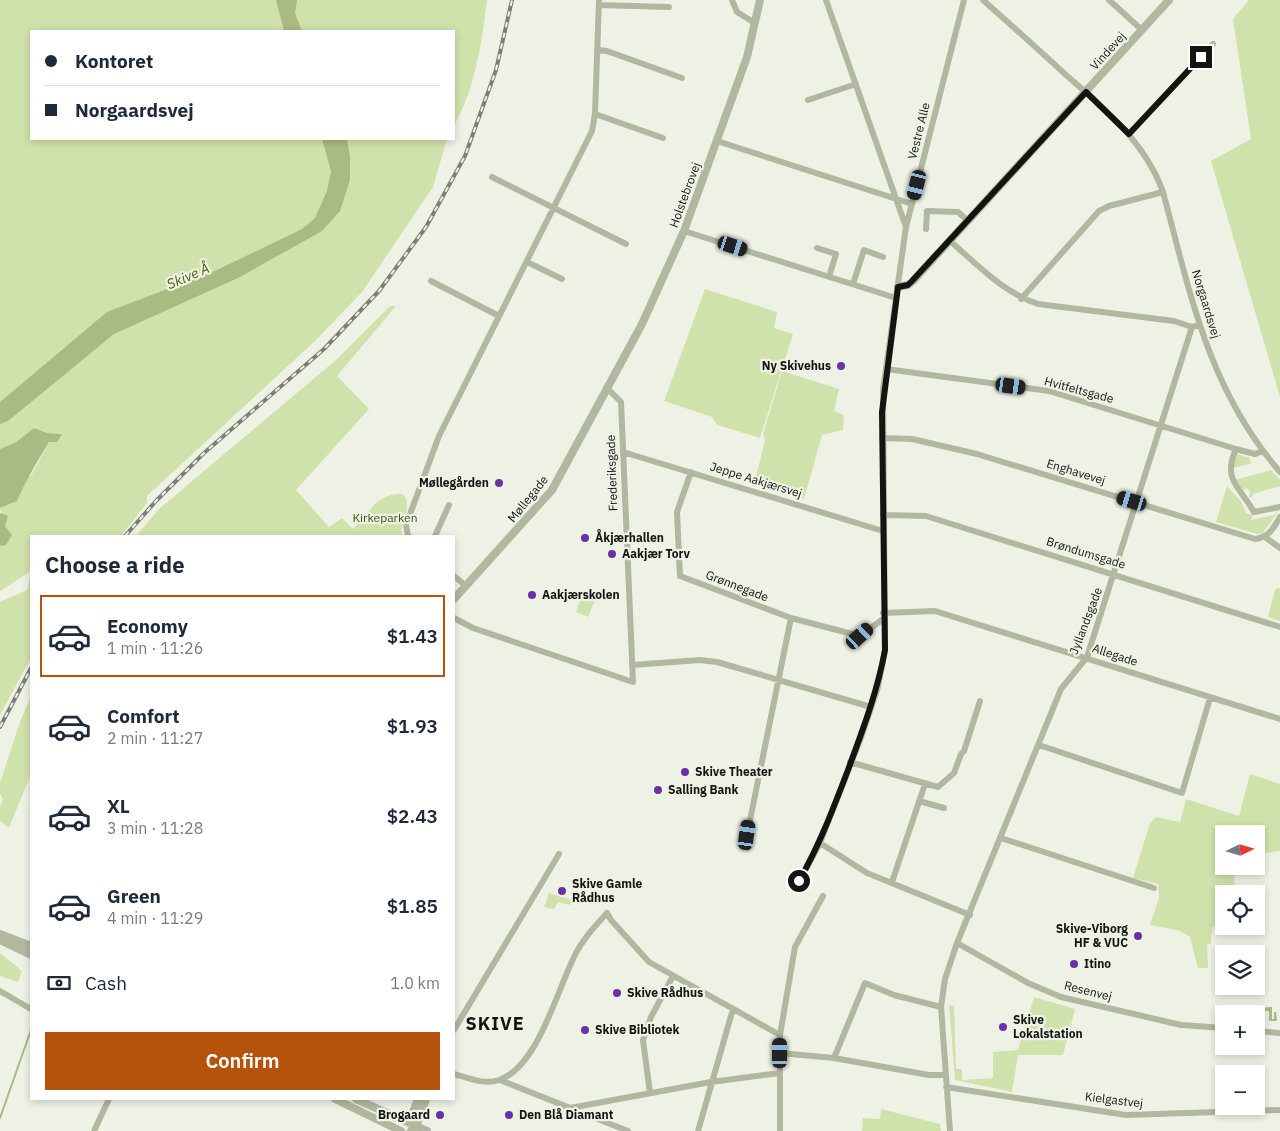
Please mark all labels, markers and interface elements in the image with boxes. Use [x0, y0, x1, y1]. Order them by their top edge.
street label: Vindevej [1087, 29, 1129, 73]
route end [1190, 46, 1212, 68]
text: Kontoret [75, 49, 153, 73]
text: Norgaardsvej [75, 98, 194, 122]
street label: Vestre Alle [904, 101, 933, 161]
street label: Holstebrovej [666, 160, 703, 229]
car [906, 169, 927, 201]
car [716, 234, 749, 258]
water label: Skive Å [163, 258, 212, 293]
street label: Norgaardsvej [1189, 268, 1224, 340]
place label: Ny Skivehus [762, 358, 831, 373]
marker: Ny Skivehus [835, 360, 847, 372]
street label: Hvitfeltsgade [1043, 373, 1116, 406]
car [995, 376, 1026, 396]
street label: Frederiksgade [603, 434, 620, 512]
street label: Enghavevej [1045, 455, 1107, 488]
street label: Jeppe Aakjærsvej [708, 458, 804, 501]
street label: Møllegade [504, 472, 551, 525]
place label: Møllegården [419, 475, 489, 490]
marker: Møllegården [493, 477, 505, 489]
car [1115, 489, 1148, 513]
park label: Kirkeparken [352, 510, 418, 525]
place label: Åkjærhallen [595, 529, 664, 545]
marker: Åkjærhallen [579, 532, 591, 544]
street label: Brøndumsgade [1045, 533, 1128, 572]
place label: Aakjær Torv [622, 546, 690, 561]
marker: Aakjær Torv [606, 548, 618, 560]
text: Choose a ride [45, 550, 185, 579]
street label: Grønnegade [704, 567, 771, 605]
street label: Jyllandsgade [1066, 585, 1105, 657]
place label: Aakjærskolen [542, 587, 620, 602]
marker: Aakjærskolen [526, 589, 538, 601]
icon: car [47, 614, 92, 659]
text: Economy [107, 614, 188, 638]
car [843, 620, 876, 652]
text: $1.43 [387, 624, 438, 648]
text: 1 min · 11:26 [107, 638, 203, 658]
street label: Allegade [1090, 640, 1140, 669]
icon: car [47, 704, 92, 749]
text: Comfort [107, 704, 180, 728]
text: $1.93 [387, 714, 438, 738]
text: 2 min · 11:27 [107, 728, 203, 748]
place label: Skive Theater [695, 764, 773, 779]
marker: Skive Theater [679, 766, 691, 778]
place label: Salling Bank [668, 782, 739, 797]
marker: Salling Bank [652, 784, 664, 796]
icon: car [47, 794, 92, 839]
text: XL [107, 794, 130, 818]
text: $2.43 [387, 804, 438, 828]
text: 3 min · 11:28 [107, 818, 203, 838]
car [737, 819, 756, 851]
north arrow [1215, 825, 1265, 875]
map controls [1215, 825, 1265, 1115]
route start [788, 870, 810, 892]
place label: Skive Gamle Rådhus [572, 876, 643, 905]
icon: car [47, 884, 92, 929]
text: Green [107, 884, 161, 908]
marker: Skive Gamle Rådhus [556, 885, 568, 897]
button: locate [1215, 885, 1265, 935]
text: $1.85 [387, 894, 438, 918]
text: 4 min · 11:29 [107, 908, 203, 928]
place label: Skive-Viborg HF & VUC [1056, 921, 1128, 950]
marker: Skive-Viborg HF & VUC [1132, 930, 1144, 942]
button: layers [1215, 945, 1265, 995]
place label: Itino [1084, 956, 1111, 971]
marker: Itino [1068, 958, 1080, 970]
icon: cash [45, 969, 73, 997]
text: Cash [85, 971, 127, 995]
text: 1.0 km [390, 973, 440, 993]
street label: Resenvej [1063, 977, 1114, 1004]
place label: Skive Rådhus [627, 985, 703, 1000]
marker: Skive Rådhus [611, 987, 623, 999]
button: + [1215, 1005, 1265, 1055]
district label: SKIVE [465, 1012, 525, 1035]
place label: Skive Lokalstation [1013, 1012, 1083, 1041]
marker: Skive Lokalstation [997, 1021, 1009, 1033]
place label: Skive Bibliotek [595, 1022, 680, 1037]
marker: Skive Bibliotek [579, 1024, 591, 1036]
button: Confirm [45, 1032, 440, 1090]
car [772, 1038, 787, 1068]
button: − [1215, 1065, 1265, 1115]
street label: Kielgastvej [1084, 1088, 1144, 1111]
place label: Brogaard [378, 1107, 430, 1122]
place label: Den Blå Diamant [519, 1107, 614, 1122]
marker: Brogaard [434, 1109, 446, 1121]
marker: Den Blå Diamant [503, 1109, 515, 1121]

